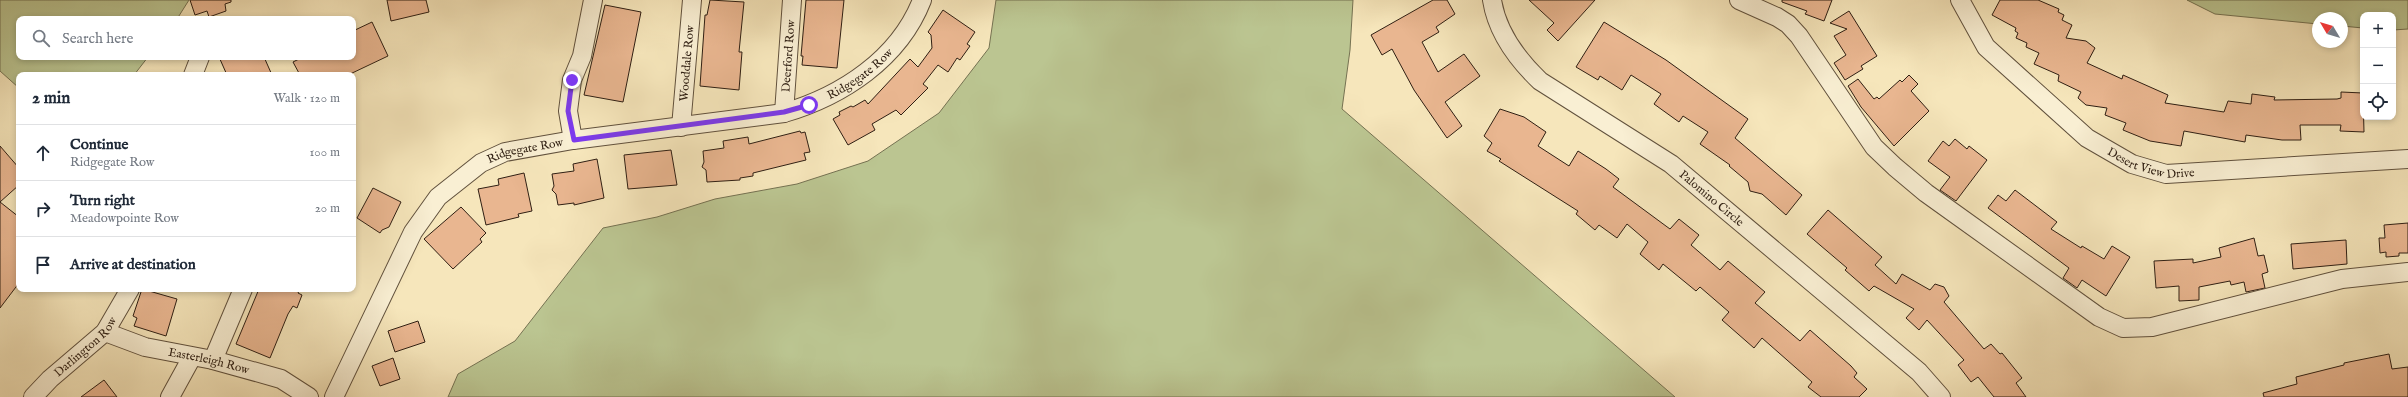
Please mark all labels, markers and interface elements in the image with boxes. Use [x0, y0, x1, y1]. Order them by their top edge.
north arrow [2312, 12, 2348, 48]
map controls [2360, 12, 2396, 120]
button: + [2360, 12, 2396, 48]
search box [16, 16, 356, 60]
street label: Deerford Row [778, 18, 798, 93]
street label: Wooddale Row [676, 23, 697, 102]
icon: search [30, 27, 52, 49]
text: Search here [62, 29, 133, 48]
street label: Ridgegate Row [824, 44, 897, 103]
button: − [2360, 48, 2396, 84]
route end [563, 71, 581, 89]
button: locate [2360, 84, 2396, 120]
text: 2 min [32, 88, 70, 109]
text: Walk · 120 m [274, 90, 340, 107]
route start [800, 96, 818, 114]
street label: Ridgegate Row [484, 134, 565, 167]
text: Continue [70, 135, 128, 154]
icon: ahead [32, 142, 54, 164]
text: 100 m [310, 144, 340, 161]
street label: Desert View Drive [2105, 144, 2195, 181]
text: Ridgegate Row [70, 154, 154, 171]
street label: Palomino Circle [1676, 167, 1747, 230]
text: Turn right [70, 191, 135, 210]
icon: right [32, 198, 54, 220]
text: 20 m [315, 200, 340, 217]
text: Meadowpointe Row [70, 210, 179, 227]
icon: arrive [32, 254, 54, 276]
text: Arrive at destination [70, 255, 196, 274]
street label: Darlington Row [51, 313, 120, 380]
street label: Easterleigh Row [167, 344, 252, 378]

